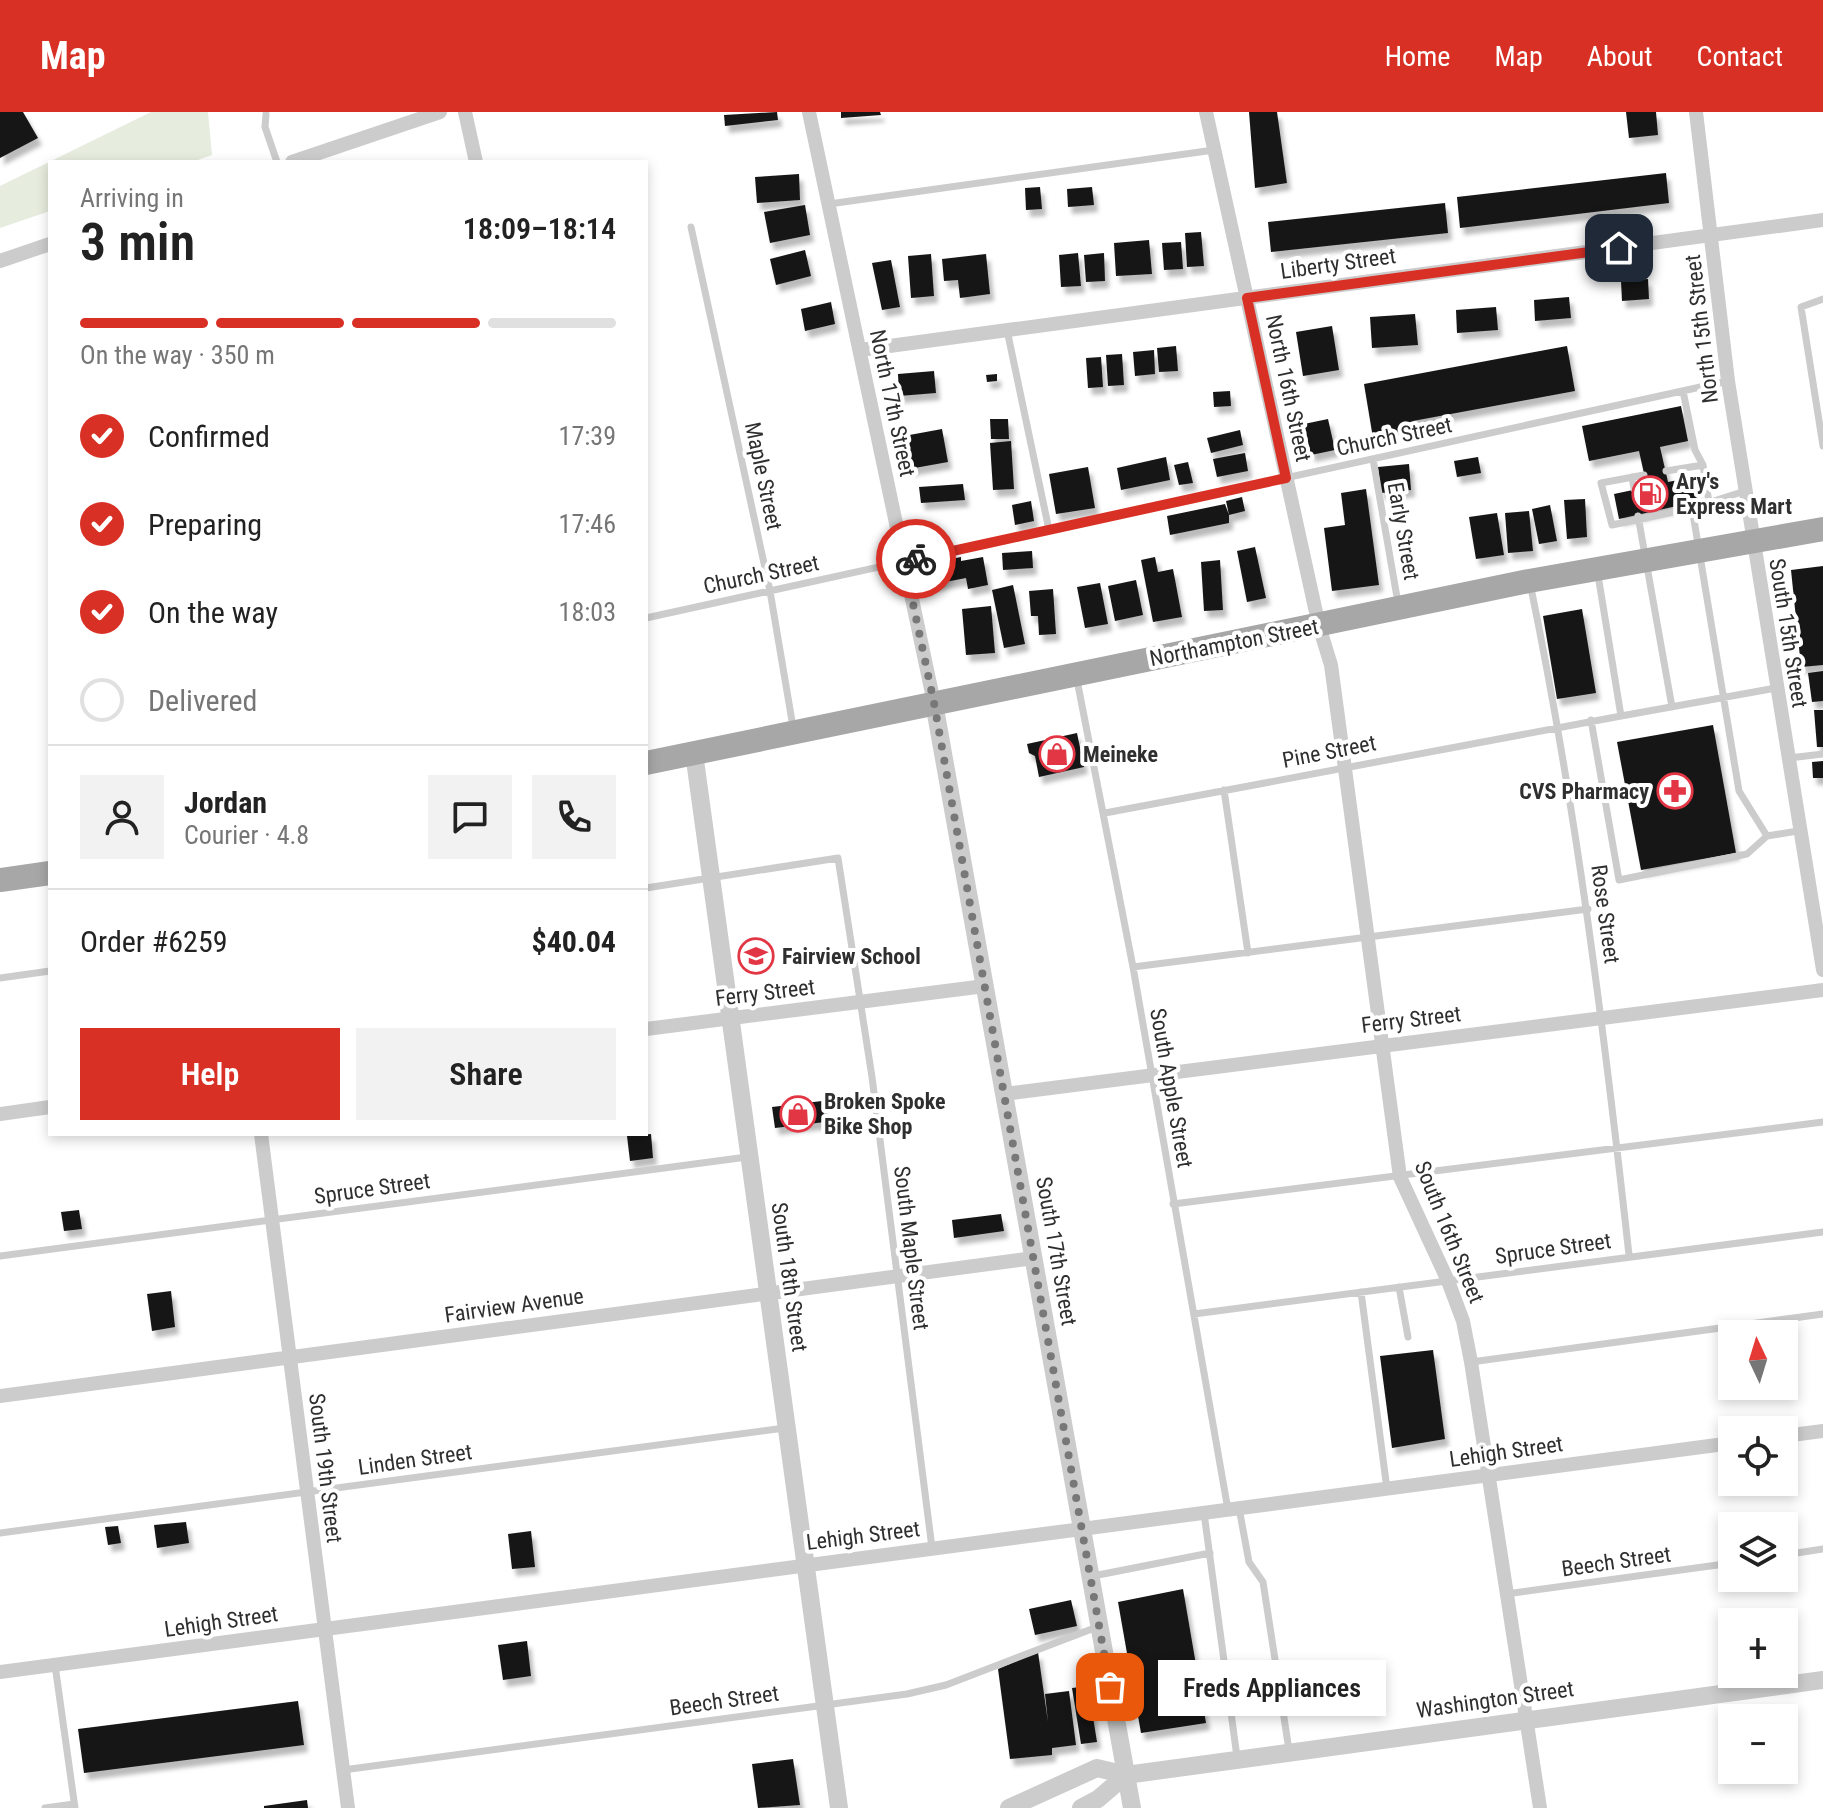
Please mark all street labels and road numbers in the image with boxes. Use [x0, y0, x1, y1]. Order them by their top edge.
street label: Liberty Street [1279, 243, 1397, 284]
street label: North 15th Street [1680, 253, 1723, 405]
street label: North 16th Street [1261, 312, 1316, 464]
street label: North 17th Street [865, 327, 920, 479]
street label: Church Street [1334, 412, 1454, 461]
street label: Maple Street [740, 420, 787, 532]
street label: Early Street [1383, 480, 1424, 582]
street label: Church Street [701, 550, 821, 599]
street label: South 15th Street [1764, 557, 1813, 709]
street label: Northampton Street [1147, 614, 1321, 671]
street label: Pine Street [1280, 730, 1378, 773]
street label: Rose Street [1586, 863, 1625, 965]
street label: Ferry Street [714, 974, 816, 1011]
street label: Ferry Street [1360, 1001, 1462, 1038]
street label: South Apple Street [1145, 1006, 1198, 1170]
street label: South 16th Street [1410, 1158, 1489, 1307]
street label: South Maple Street [889, 1165, 934, 1332]
street label: Spruce Street [313, 1168, 432, 1209]
street label: South 17th Street [1031, 1175, 1082, 1327]
street label: South 18th Street [767, 1201, 812, 1353]
street label: Spruce Street [1494, 1228, 1613, 1269]
street label: Fairview Avenue [443, 1283, 585, 1328]
street label: South 19th Street [304, 1392, 347, 1544]
street label: Lehigh Street [1448, 1431, 1565, 1472]
street label: Linden Street [357, 1439, 474, 1480]
street label: Lehigh Street [805, 1516, 921, 1555]
street label: Beech Street [1560, 1541, 1672, 1582]
street label: Lehigh Street [163, 1601, 280, 1642]
street label: Washington Street [1415, 1676, 1575, 1723]
street label: Beech Street [668, 1680, 780, 1721]

